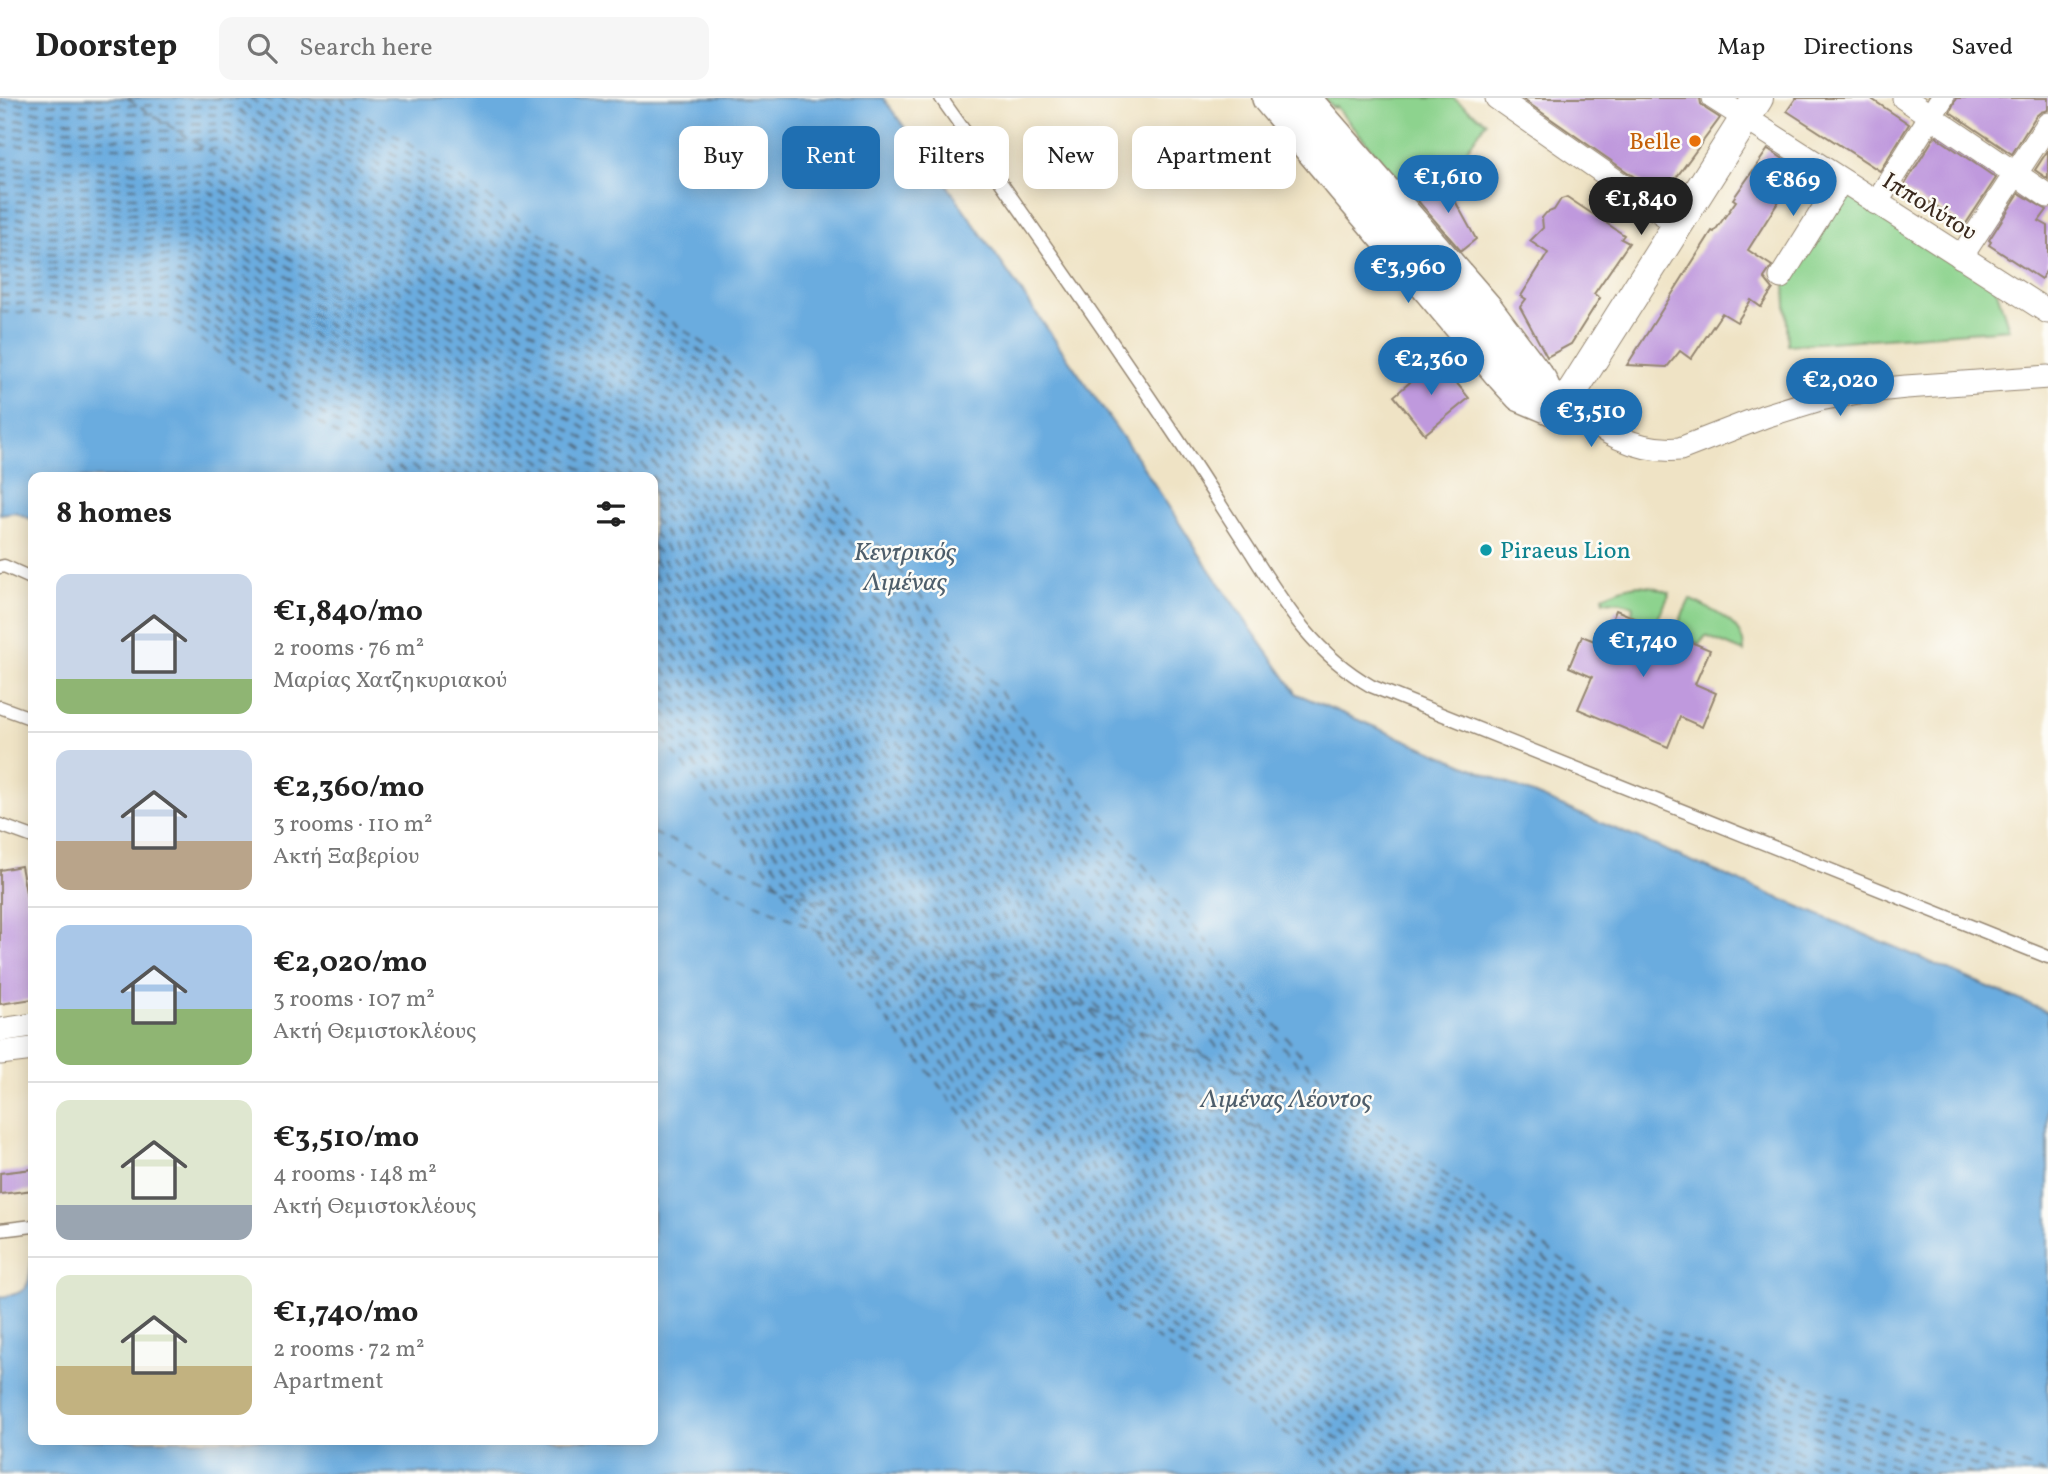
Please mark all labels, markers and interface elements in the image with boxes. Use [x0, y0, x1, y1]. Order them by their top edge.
search box [219, 17, 709, 80]
text: Doorstep [35, 25, 177, 71]
icon: search [243, 29, 281, 67]
text: Search here [299, 30, 433, 66]
text: Map [1717, 31, 1765, 65]
text: Directions [1803, 31, 1913, 65]
text: Saved [1951, 31, 2013, 65]
chip: Buy [679, 126, 768, 189]
chip: Rent [782, 126, 880, 189]
chip: Filters [894, 126, 1009, 189]
chip: New [1023, 126, 1118, 189]
chip: Apartment [1132, 126, 1296, 189]
place label: Belle [1629, 126, 1681, 160]
marker: Belle [1687, 133, 1703, 149]
pin: €1,610 [1391, 156, 1505, 215]
pin: €869 [1752, 158, 1834, 218]
text: €1,610 [1414, 162, 1482, 194]
text: €869 [1766, 165, 1820, 197]
street label: Ιππολύτου [1875, 165, 1983, 250]
pin: €1,840 [1584, 178, 1698, 237]
text: €1,840 [1605, 184, 1677, 216]
pin: €3,960 [1351, 246, 1465, 305]
text: €3,960 [1370, 252, 1446, 284]
pin: €2,360 [1374, 338, 1488, 397]
text: €2,360 [1394, 344, 1468, 376]
pin: €2,020 [1783, 358, 1897, 418]
text: €2,020 [1802, 365, 1878, 397]
pin: €3,510 [1534, 390, 1648, 449]
text: €3,510 [1556, 396, 1626, 428]
text: 8 homes [56, 493, 172, 535]
icon: filters [592, 495, 630, 533]
water label: Κεντρικός Λιμένας [854, 535, 957, 601]
place label: Piraeus Lion [1500, 535, 1631, 569]
marker: Piraeus Lion [1478, 542, 1494, 558]
text: €1,840/mo [273, 591, 423, 633]
icon: home [112, 602, 196, 686]
pin: €1,740 [1586, 620, 1700, 679]
text: €1,740 [1609, 626, 1677, 658]
text: 2 rooms · 76 m² [273, 633, 424, 665]
text: Μαρίας Χατζηκυριακού [273, 665, 507, 697]
text: €2,360/mo [273, 767, 424, 809]
icon: home [112, 778, 196, 862]
text: 3 rooms · 110 m² [273, 809, 433, 841]
text: Ακτή Ξαβερίου [273, 841, 419, 873]
text: €2,020/mo [273, 942, 427, 984]
icon: home [112, 953, 196, 1037]
text: 3 rooms · 107 m² [273, 984, 435, 1016]
text: Ακτή Θεμιστοκλέους [273, 1016, 476, 1048]
water label: Λιμένας Λέοντος [1199, 1082, 1372, 1118]
text: €3,510/mo [273, 1117, 419, 1159]
icon: home [112, 1128, 196, 1212]
text: 4 rooms · 148 m² [273, 1159, 437, 1191]
text: Ακτή Θεμιστοκλέους [273, 1191, 476, 1223]
text: €1,740/mo [273, 1292, 418, 1334]
icon: home [112, 1303, 196, 1387]
text: 2 rooms · 72 m² [273, 1334, 424, 1366]
text: Apartment [273, 1366, 384, 1398]

